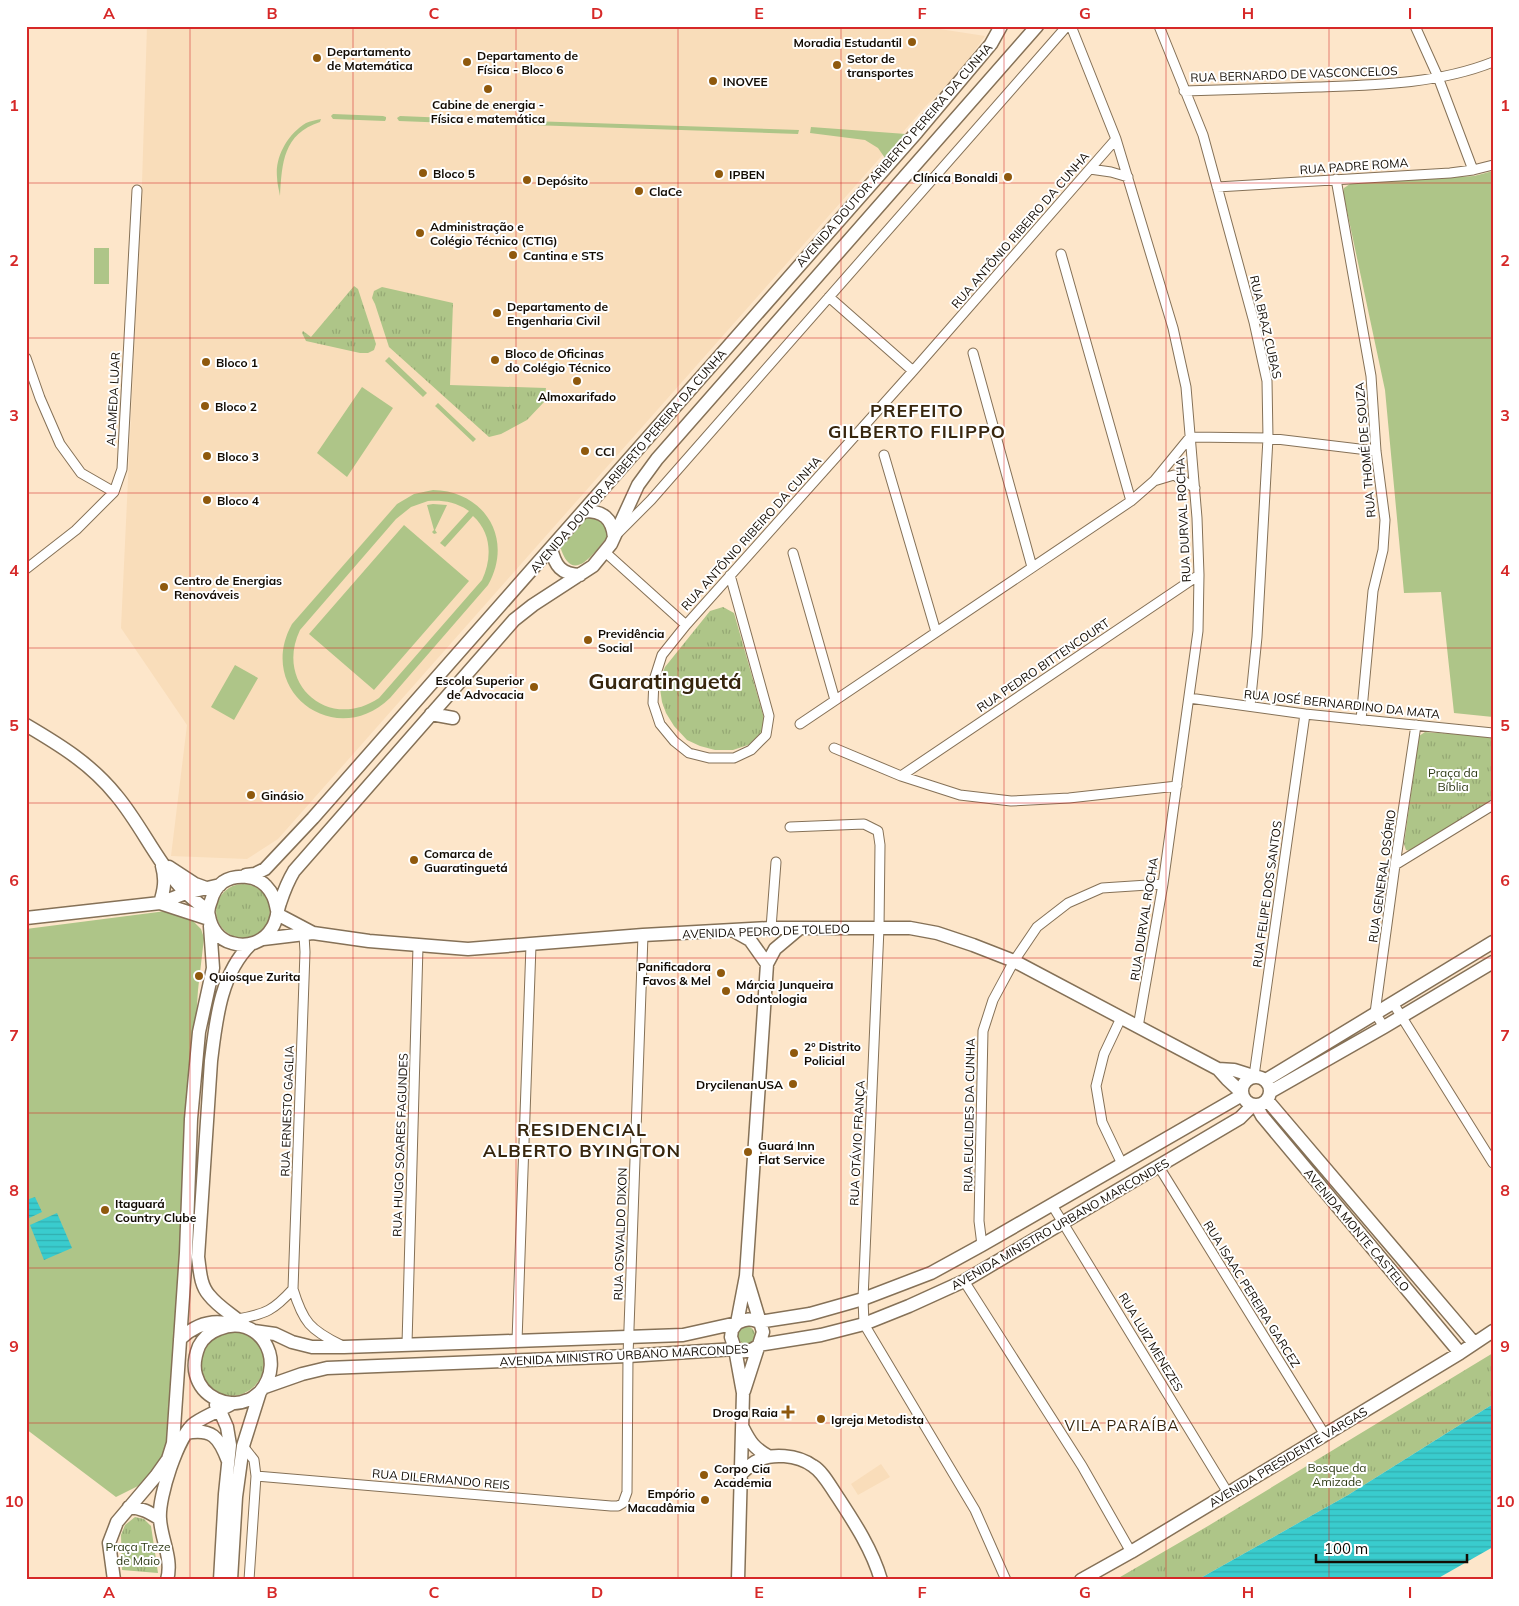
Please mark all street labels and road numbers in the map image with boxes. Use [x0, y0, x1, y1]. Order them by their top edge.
street label: AVENIDA DOUTOR ARIBERTO PEREIRA DA CUNHA [793, 40, 995, 270]
street label: RUA BERNARDO DE VASCONCELOS [1190, 63, 1398, 85]
street label: RUA ANTÔNIO RIBEIRO DA CUNHA [948, 149, 1092, 311]
street label: RUA PADRE ROMA [1299, 155, 1409, 177]
street label: RUA BRAZ CUBAS [1247, 274, 1285, 380]
street label: AVENIDA DOUTOR ARIBERTO PEREIRA DA CUNHA [527, 346, 729, 576]
street label: ALAMEDA LUAR [103, 352, 123, 446]
street label: RUA THOMÉ DE SOUZA [1352, 382, 1378, 518]
street label: RUA ANTÔNIO RIBEIRO DA CUNHA [678, 453, 824, 613]
street label: RUA DURVAL ROCHA [1172, 457, 1194, 583]
street label: RUA PEDRO BITTENCOURT [974, 615, 1113, 715]
street label: RUA JOSÉ BERNARDINO DA MATA [1243, 686, 1441, 722]
street label: RUA GENERAL OSÓRIO [1365, 809, 1399, 943]
street label: RUA FELIPE DOS SANTOS [1249, 820, 1285, 968]
street label: RUA DURVAL ROCHA [1127, 856, 1161, 982]
street label: AVENIDA PEDRO DE TOLEDO [682, 921, 850, 941]
street label: RUA EUCLIDES DA CUNHA [960, 1038, 978, 1192]
street label: RUA ERNESTO GAGLIA [277, 1045, 297, 1177]
street label: RUA HUGO SOARES FAGUNDES [389, 1053, 411, 1237]
street label: RUA OTÁVIO FRANÇA [846, 1080, 868, 1206]
street label: AVENIDA MINISTRO URBANO MARCONDES [948, 1155, 1172, 1293]
street label: AVENIDA MONTE CASTELO [1301, 1165, 1413, 1295]
street label: RUA OSWALDO DIXON [610, 1167, 630, 1301]
street label: RUA ISAAC PEREIRA GARCEZ [1201, 1218, 1303, 1370]
street label: RUA LUIZ MENEZES [1116, 1290, 1186, 1394]
street label: AVENIDA MINISTRO URBANO MARCONDES [499, 1341, 749, 1369]
street label: AVENIDA PRESIDENTE VARGAS [1206, 1404, 1370, 1510]
street label: RUA DILERMANDO REIS [371, 1466, 511, 1492]

